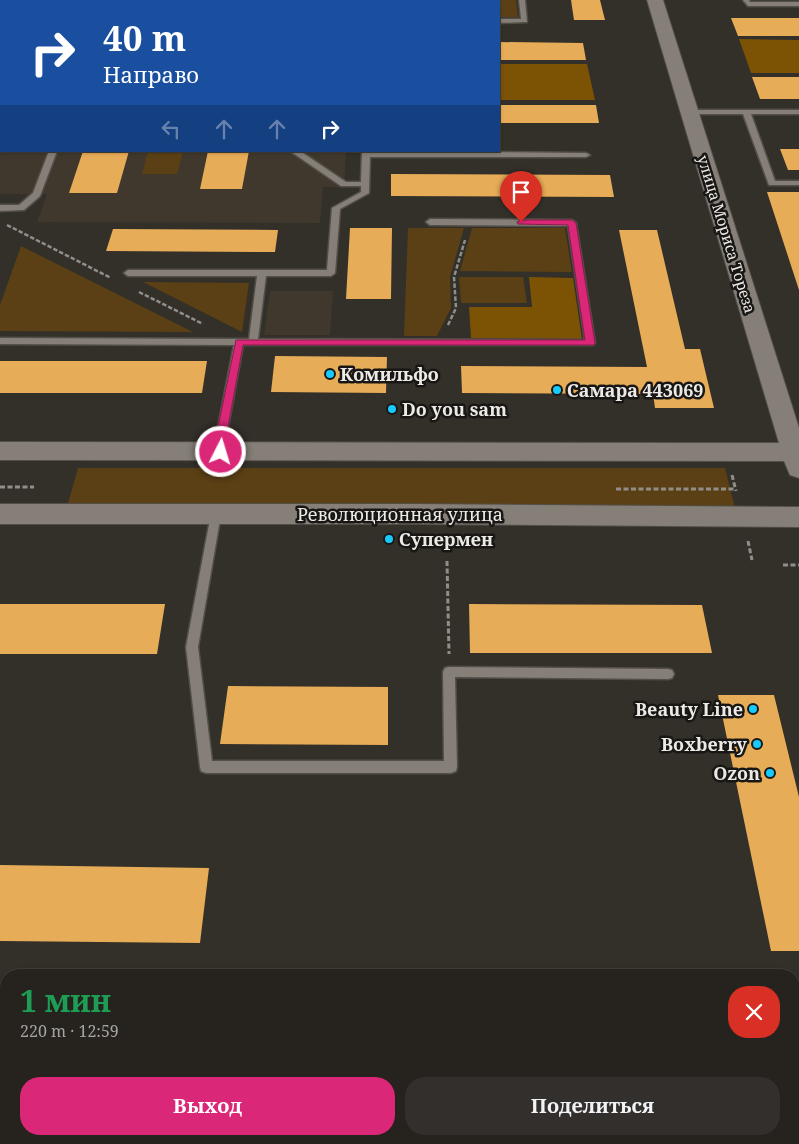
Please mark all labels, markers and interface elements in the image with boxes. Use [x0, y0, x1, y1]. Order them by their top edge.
text: 40 m [103, 14, 186, 61]
icon: right [20, 20, 85, 85]
text: Направо [103, 59, 199, 89]
icon: left [157, 115, 185, 143]
icon: ahead [210, 115, 238, 143]
icon: ahead [263, 115, 291, 143]
icon: right [316, 115, 344, 143]
street label: улица Мориса Тореза [693, 153, 761, 315]
pin [500, 171, 542, 222]
icon: arrive [507, 178, 535, 206]
place label: Комильфо [340, 362, 439, 386]
marker: Комильфо [324, 368, 336, 380]
place label: Самара 443069 [567, 378, 704, 402]
marker: Самара 443069 [551, 384, 563, 396]
place label: Do you sam [402, 397, 507, 421]
marker: Do you sam [386, 403, 398, 415]
position arrow [194, 425, 246, 477]
street label: Революционная улица [297, 502, 503, 526]
place label: Супермен [399, 527, 493, 551]
marker: Супермен [383, 533, 395, 545]
place label: Beauty Line [635, 697, 743, 721]
marker: Beauty Line [747, 703, 759, 715]
place label: Boxberry [661, 732, 748, 756]
marker: Boxberry [751, 738, 763, 750]
place label: Ozon [713, 761, 760, 785]
marker: Ozon [764, 767, 776, 779]
text: 1 мин [20, 980, 111, 1021]
button: close [728, 986, 780, 1038]
text: 220 m · 12:59 [20, 1020, 119, 1042]
button: Выход [20, 1077, 395, 1135]
button: Поделиться [405, 1077, 780, 1135]

